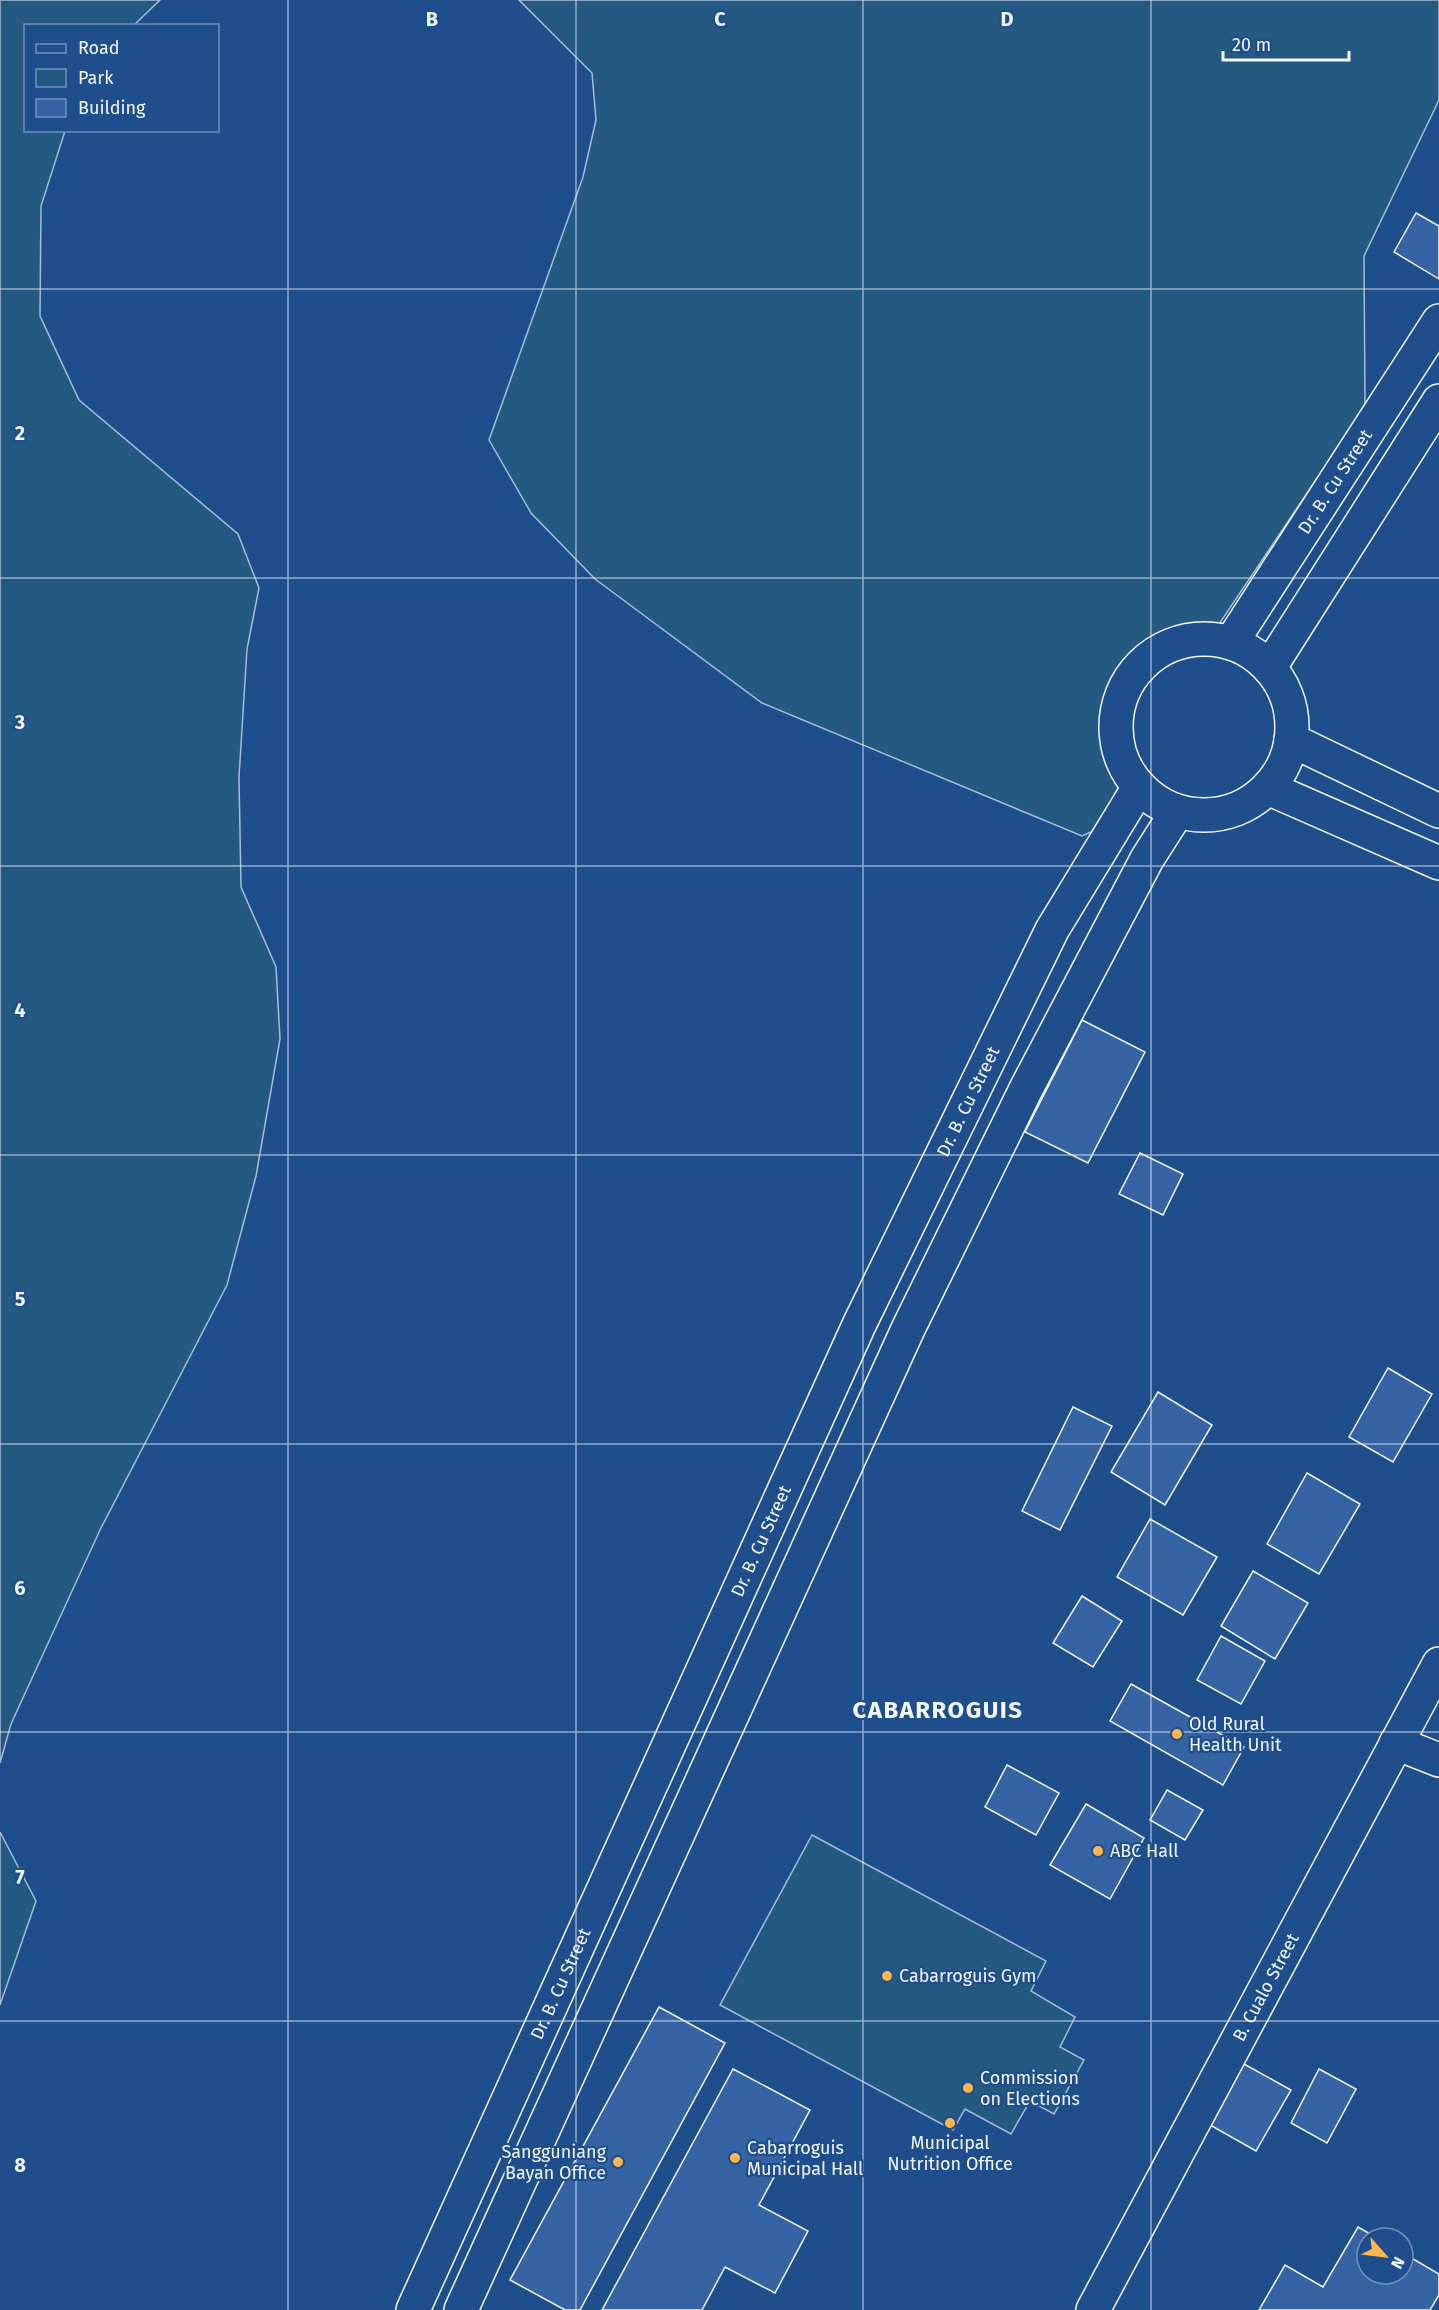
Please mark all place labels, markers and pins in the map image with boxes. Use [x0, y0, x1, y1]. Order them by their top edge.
place label: Old Rural Health Unit [1189, 1713, 1282, 1756]
marker: Old Rural Health Unit [1170, 1727, 1184, 1741]
place label: ABC Hall [1110, 1840, 1179, 1862]
marker: ABC Hall [1091, 1844, 1105, 1858]
place label: Cabarroguis Gym [899, 1965, 1036, 1987]
marker: Cabarroguis Gym [880, 1969, 894, 1983]
place label: Commission on Elections [980, 2067, 1080, 2110]
marker: Commission on Elections [961, 2081, 975, 2095]
marker: Municipal Nutrition Office [943, 2116, 957, 2130]
place label: Municipal Nutrition Office [887, 2132, 1013, 2175]
place label: Cabarroguis Municipal Hall [747, 2137, 863, 2180]
place label: Sangguniang Bayan Office [502, 2141, 607, 2184]
marker: Cabarroguis Municipal Hall [728, 2151, 742, 2165]
marker: Sangguniang Bayan Office [611, 2155, 625, 2169]

